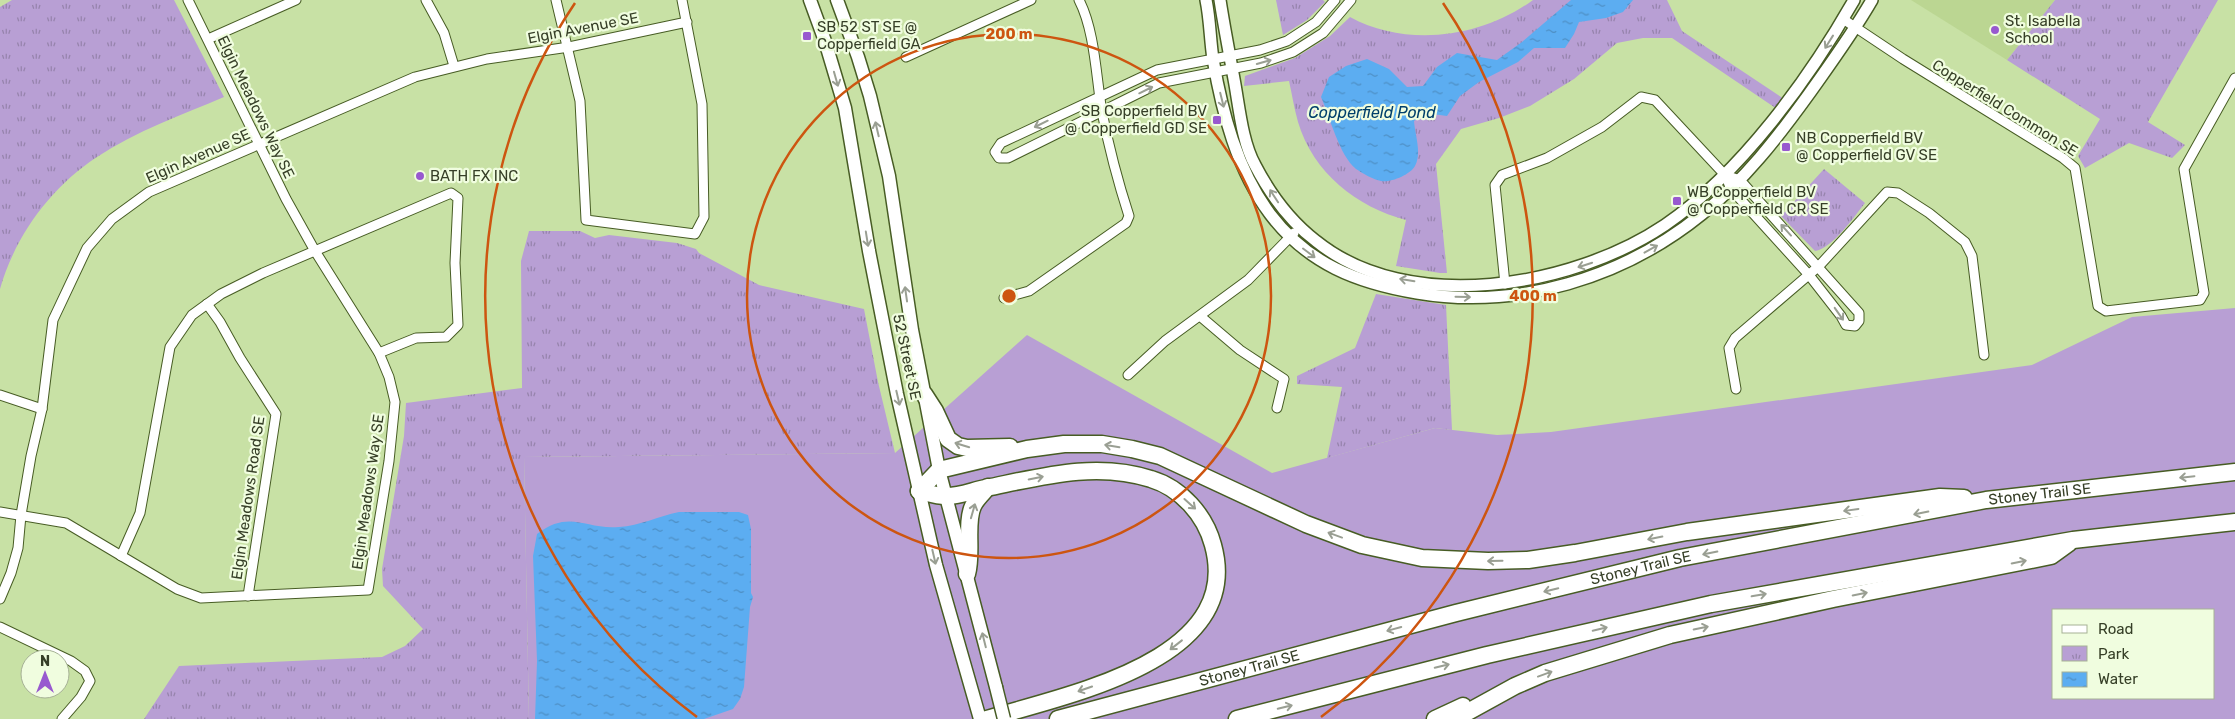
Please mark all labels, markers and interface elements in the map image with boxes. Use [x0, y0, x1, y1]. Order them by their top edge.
street label: Elgin Avenue SE [526, 8, 640, 48]
place label: St. Isabella School [2005, 12, 2081, 47]
place label: SB 52 ST SE @ Copperfield GA [817, 18, 921, 53]
marker: St. Isabella School [1989, 24, 2001, 36]
text: 200 m [985, 25, 1033, 43]
marker: SB 52 ST SE @ Copperfield GA [801, 30, 813, 42]
street label: Elgin Meadows Way SE [214, 33, 298, 181]
one-way arrow [1824, 34, 1834, 48]
one-way arrow [1255, 56, 1271, 66]
street label: Copperfield Common SE [1929, 56, 2081, 160]
one-way arrow [832, 71, 842, 87]
one-way arrow [1138, 84, 1153, 94]
one-way arrow [1218, 91, 1227, 107]
place label: SB Copperfield BV @ Copperfield GD SE [1065, 102, 1207, 137]
water label: Copperfield Pond [1308, 103, 1436, 122]
marker: SB Copperfield BV @ Copperfield GD SE [1211, 114, 1223, 126]
one-way arrow [1033, 119, 1048, 129]
one-way arrow [872, 121, 881, 137]
street label: Elgin Avenue SE [143, 125, 253, 187]
place label: NB Copperfield BV @ Copperfield GV SE [1796, 129, 1937, 164]
marker: NB Copperfield BV @ Copperfield GV SE [1780, 141, 1792, 153]
place label: BATH FX INC [430, 167, 518, 185]
marker: BATH FX INC [414, 170, 426, 182]
place label: WB Copperfield BV @ Copperfield CR SE [1687, 183, 1829, 218]
one-way arrow [1269, 189, 1279, 203]
marker: WB Copperfield BV @ Copperfield CR SE [1671, 195, 1683, 207]
one-way arrow [1780, 224, 1792, 237]
one-way arrow [862, 230, 872, 246]
one-way arrow [1644, 243, 1658, 253]
one-way arrow [1302, 248, 1316, 258]
one-way arrow [1577, 261, 1593, 270]
one-way arrow [1400, 275, 1416, 285]
one-way arrow [901, 286, 911, 302]
centre of rings [1000, 287, 1018, 305]
text: 400 m [1509, 287, 1557, 305]
one-way arrow [1454, 292, 1470, 302]
one-way arrow [1834, 307, 1844, 321]
street label: 52 Street SE [889, 313, 925, 401]
one-way arrow [894, 390, 904, 406]
street label: Elgin Meadows Way SE [348, 413, 388, 571]
street label: Elgin Meadows Road SE [228, 415, 268, 581]
one-way arrow [954, 440, 970, 450]
one-way arrow [1105, 441, 1121, 451]
one-way arrow [1028, 472, 1044, 482]
one-way arrow [2179, 472, 2195, 482]
street label: Stoney Trail SE [1988, 479, 2092, 509]
one-way arrow [1183, 498, 1196, 509]
one-way arrow [968, 503, 978, 519]
one-way arrow [1843, 505, 1859, 515]
one-way arrow [1913, 509, 1929, 518]
one-way arrow [1328, 530, 1343, 539]
one-way arrow [1648, 534, 1664, 544]
street label: Stoney Trail SE [1588, 547, 1692, 589]
one-way arrow [930, 548, 939, 564]
one-way arrow [1702, 548, 1718, 558]
one-way arrow [1487, 556, 1503, 566]
one-way arrow [2011, 557, 2027, 566]
one-way arrow [1544, 585, 1560, 595]
one-way arrow [1851, 588, 1867, 598]
one-way arrow [1751, 590, 1767, 600]
legend [2052, 609, 2215, 699]
text: Road [2098, 620, 2134, 638]
one-way arrow [1692, 623, 1708, 632]
one-way arrow [1592, 624, 1608, 633]
one-way arrow [1386, 625, 1402, 634]
one-way arrow [979, 632, 988, 648]
one-way arrow [1170, 639, 1183, 650]
text: Park [2098, 645, 2129, 663]
street label: Stoney Trail SE [1197, 646, 1301, 690]
north arrow [20, 649, 70, 699]
text: N [40, 653, 50, 670]
one-way arrow [1433, 661, 1449, 670]
one-way arrow [1537, 669, 1552, 678]
text: Water [2098, 670, 2138, 688]
one-way arrow [1077, 685, 1093, 694]
one-way arrow [1276, 702, 1292, 711]

